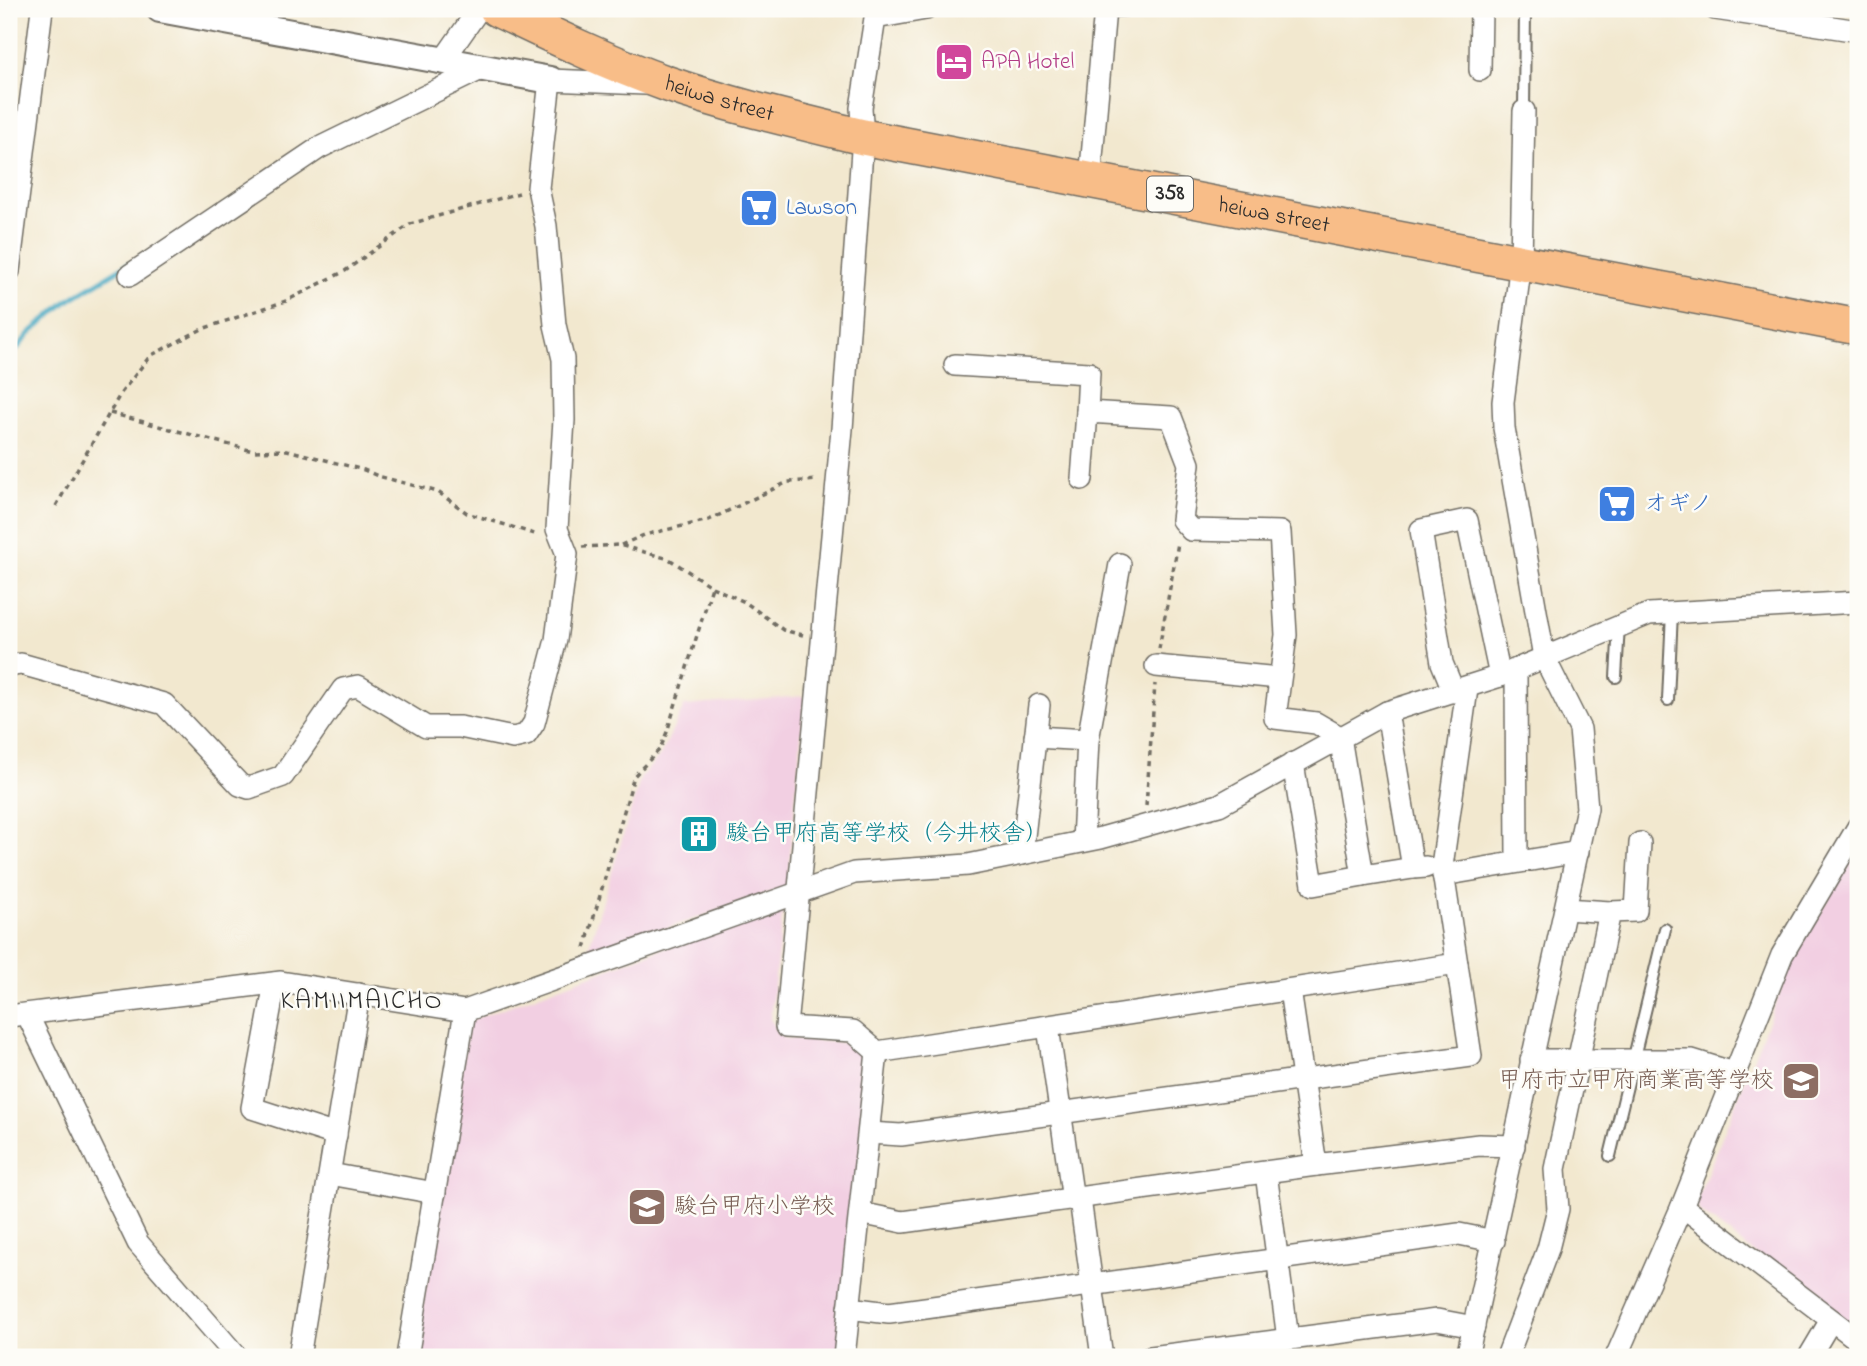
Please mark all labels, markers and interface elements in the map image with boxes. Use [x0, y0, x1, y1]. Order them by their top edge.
hotel icon: APA Hotel [933, 41, 975, 83]
place label: APA Hotel [981, 46, 1074, 79]
street label: heiwa street [659, 67, 778, 131]
road number: 358 [1147, 176, 1193, 212]
supermarket icon: Lawson [738, 187, 780, 229]
street label: heiwa street [1215, 189, 1333, 242]
place label: Lawson [786, 192, 857, 225]
supermarket icon: オギノ [1596, 483, 1638, 525]
place label: オギノ [1644, 488, 1713, 521]
building icon: 駿台甲府高等学校（今井校舎） [678, 813, 720, 855]
place label: 駿台甲府高等学校（今井校舎） [726, 818, 1048, 851]
district label: KAMIIMAICHO [281, 983, 444, 1021]
school or university icon: 甲府市立甲府商業高等学校 [1780, 1060, 1822, 1102]
place label: 甲府市立甲府商業高等学校 [1498, 1065, 1774, 1098]
school or university icon: 駿台甲府小学校 [626, 1186, 668, 1228]
place label: 駿台甲府小学校 [674, 1191, 835, 1224]

